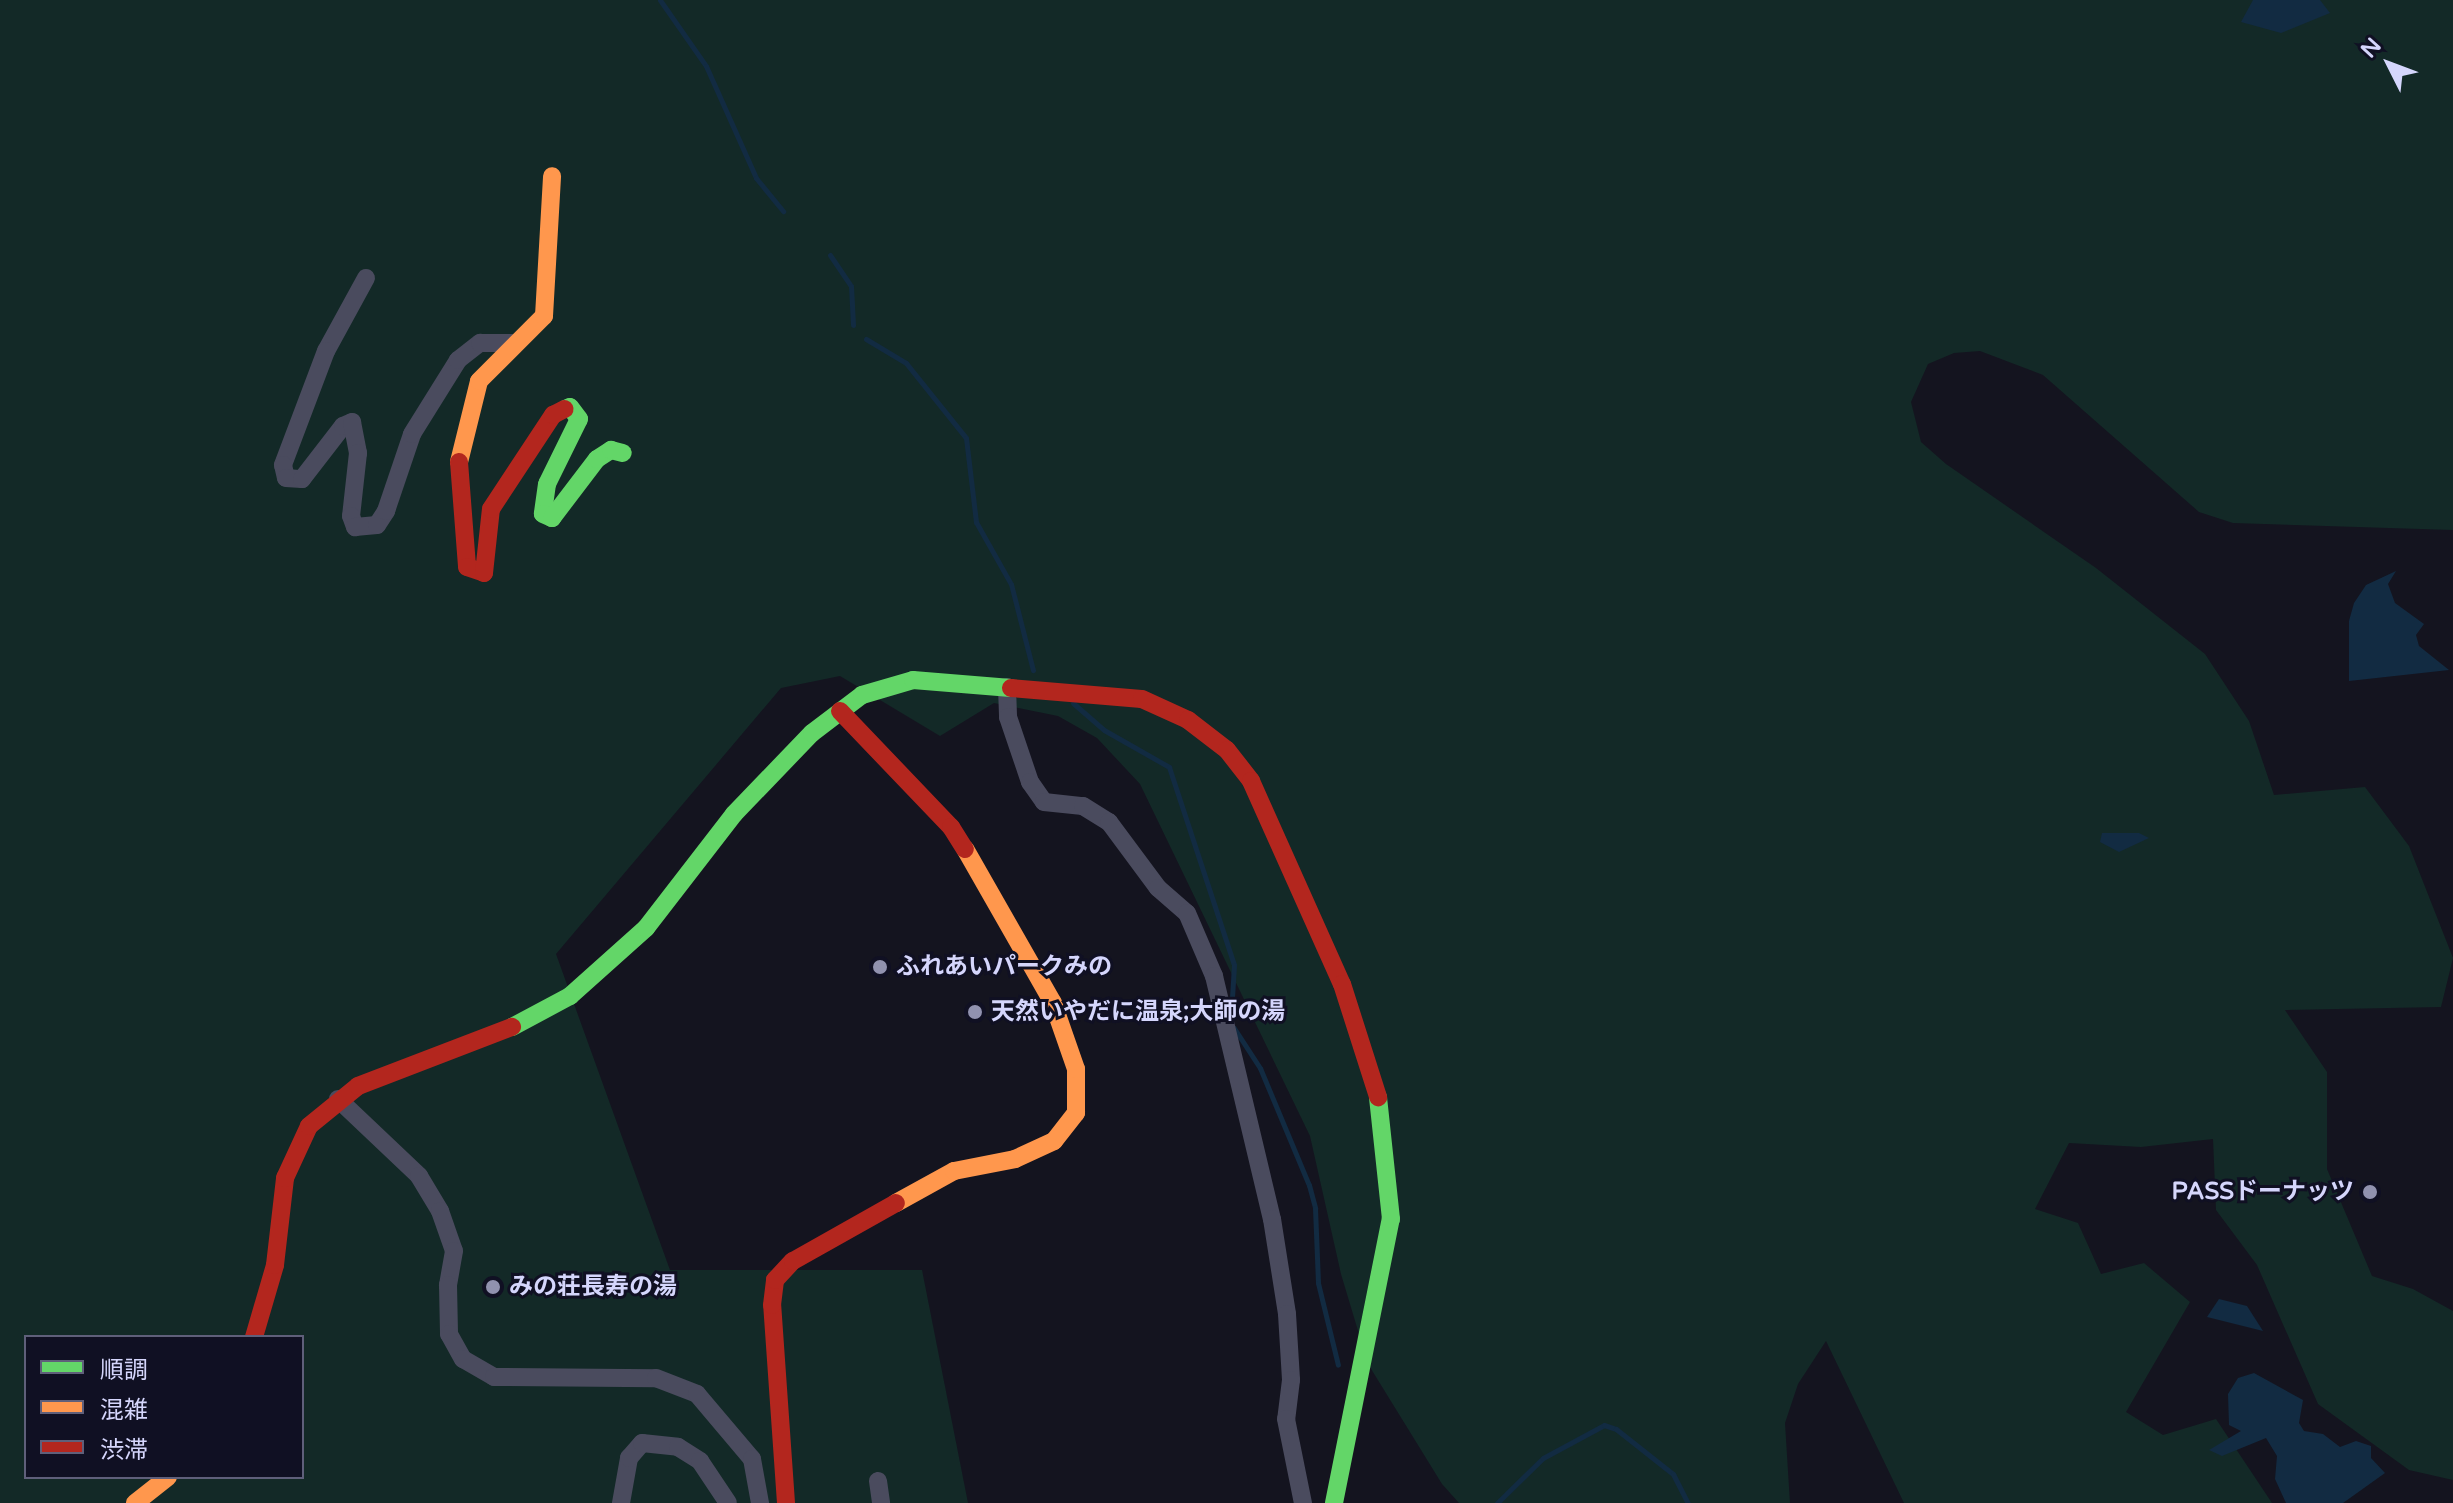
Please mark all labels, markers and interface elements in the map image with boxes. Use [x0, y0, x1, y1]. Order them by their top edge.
north arrow [2349, 24, 2429, 104]
text: N [2356, 33, 2387, 63]
place label: ふれあいパークみの [896, 953, 1112, 981]
marker: ふれあいパークみの [871, 958, 889, 976]
place label: 天然いやだに温泉;大師の湯 [991, 998, 1285, 1026]
marker: 天然いやだに温泉;大師の湯 [966, 1003, 984, 1021]
place label: PASSドーナッツ [2171, 1178, 2354, 1206]
marker: PASSドーナッツ [2361, 1183, 2379, 1201]
place label: みの荘長寿の湯 [509, 1273, 677, 1301]
marker: みの荘長寿の湯 [484, 1278, 502, 1296]
legend [24, 1335, 304, 1479]
text: 順調 [100, 1356, 148, 1385]
text: 混雑 [100, 1396, 148, 1425]
text: 渋滞 [100, 1436, 148, 1465]

